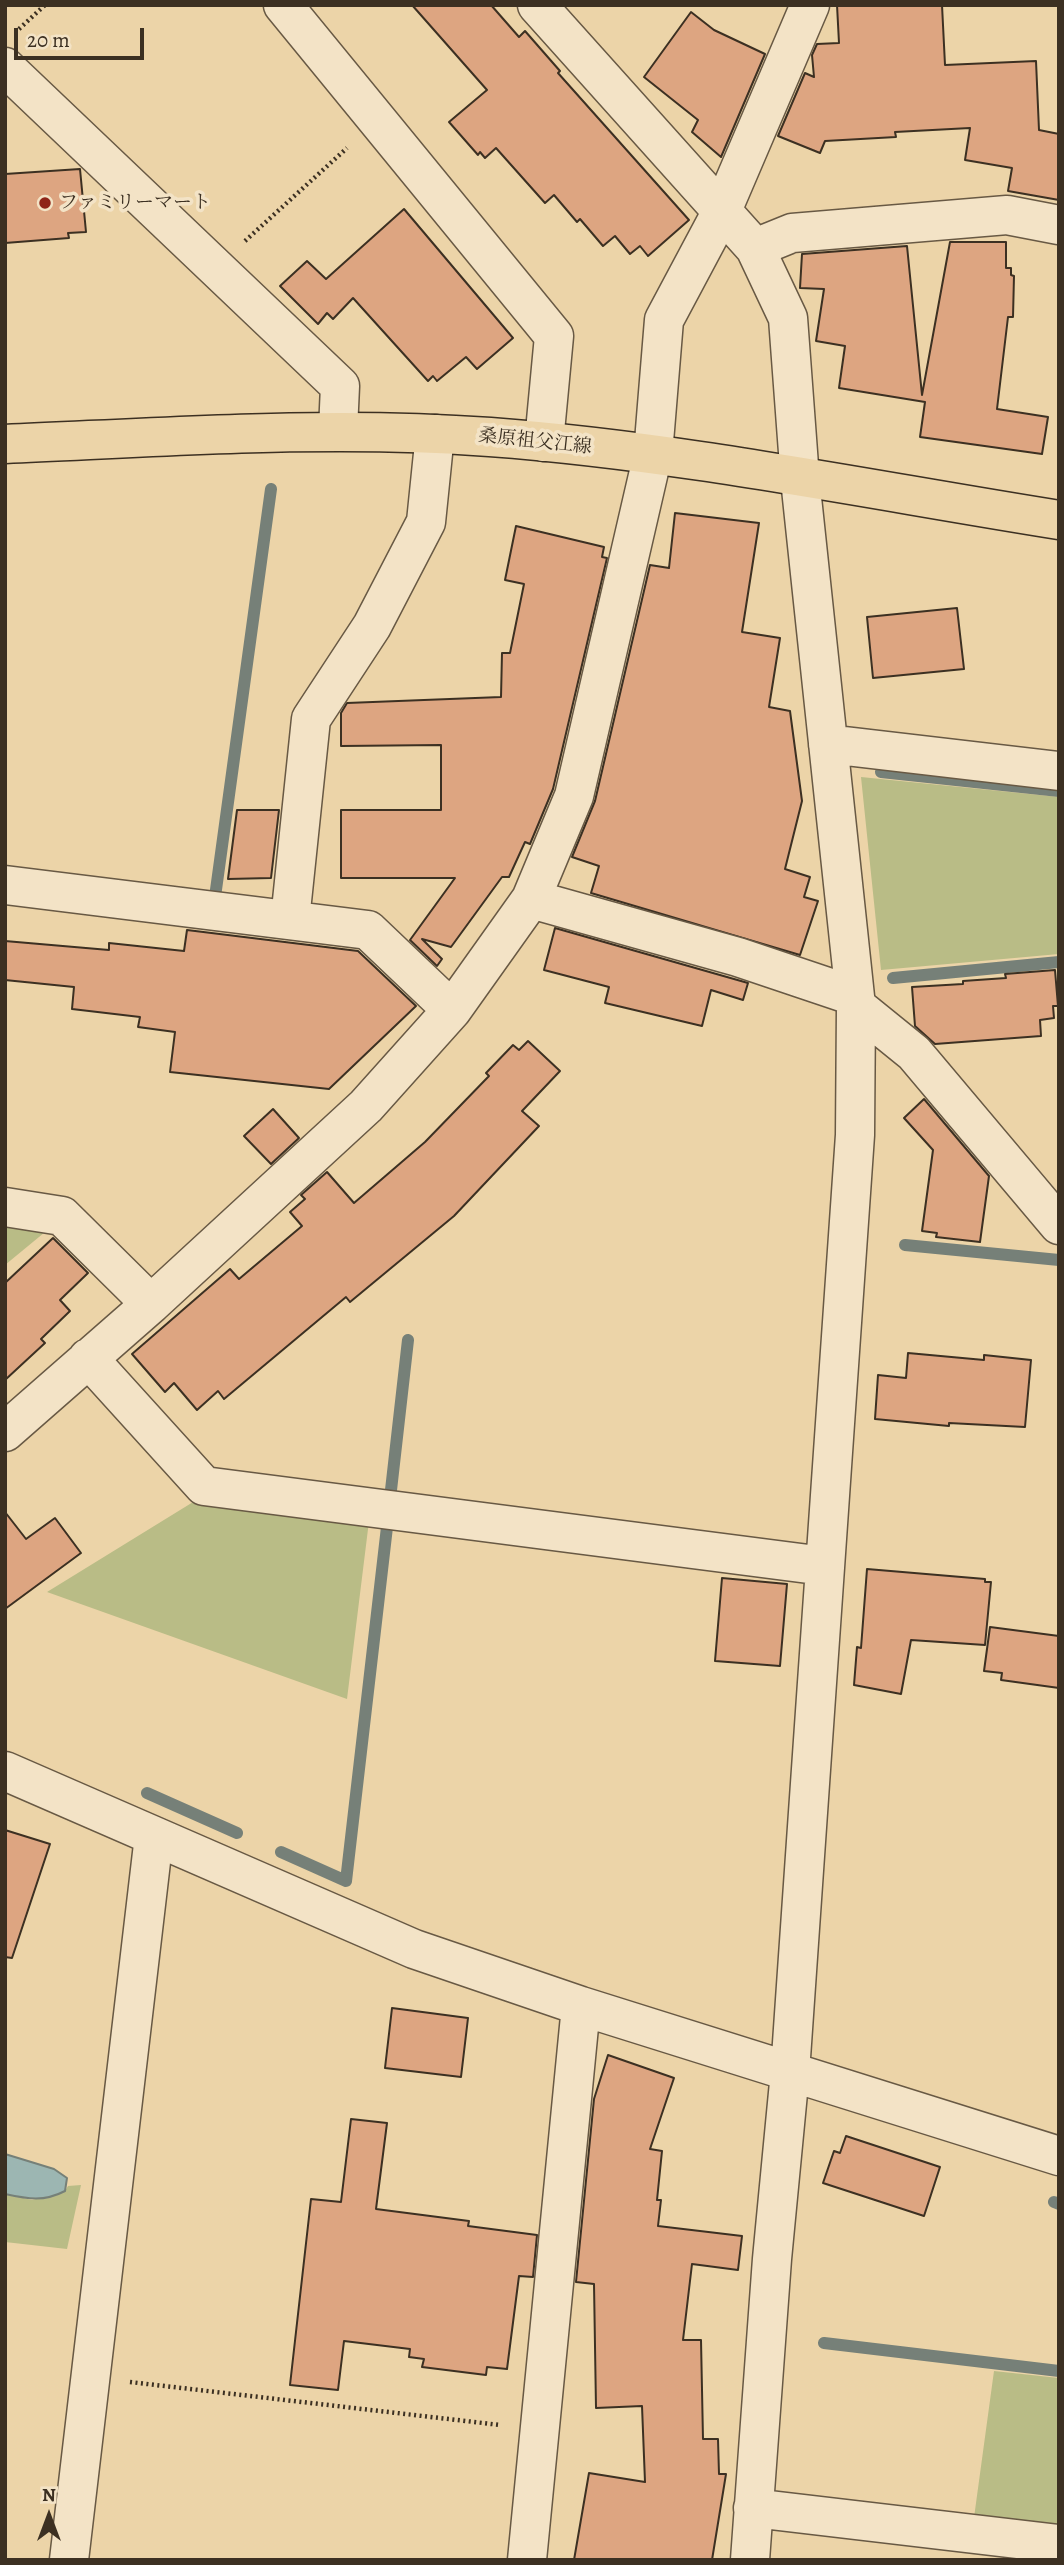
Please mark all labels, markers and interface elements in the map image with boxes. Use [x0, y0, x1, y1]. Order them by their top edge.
scale bar [18, 14, 147, 58]
text: 20 m [27, 26, 70, 54]
place label: ファミリーマート [59, 192, 211, 214]
marker: ファミリーマート [37, 195, 53, 211]
street label: 桑原祖父江線 [477, 425, 593, 459]
north arrow [14, 2481, 84, 2551]
text: N [42, 2482, 56, 2508]

